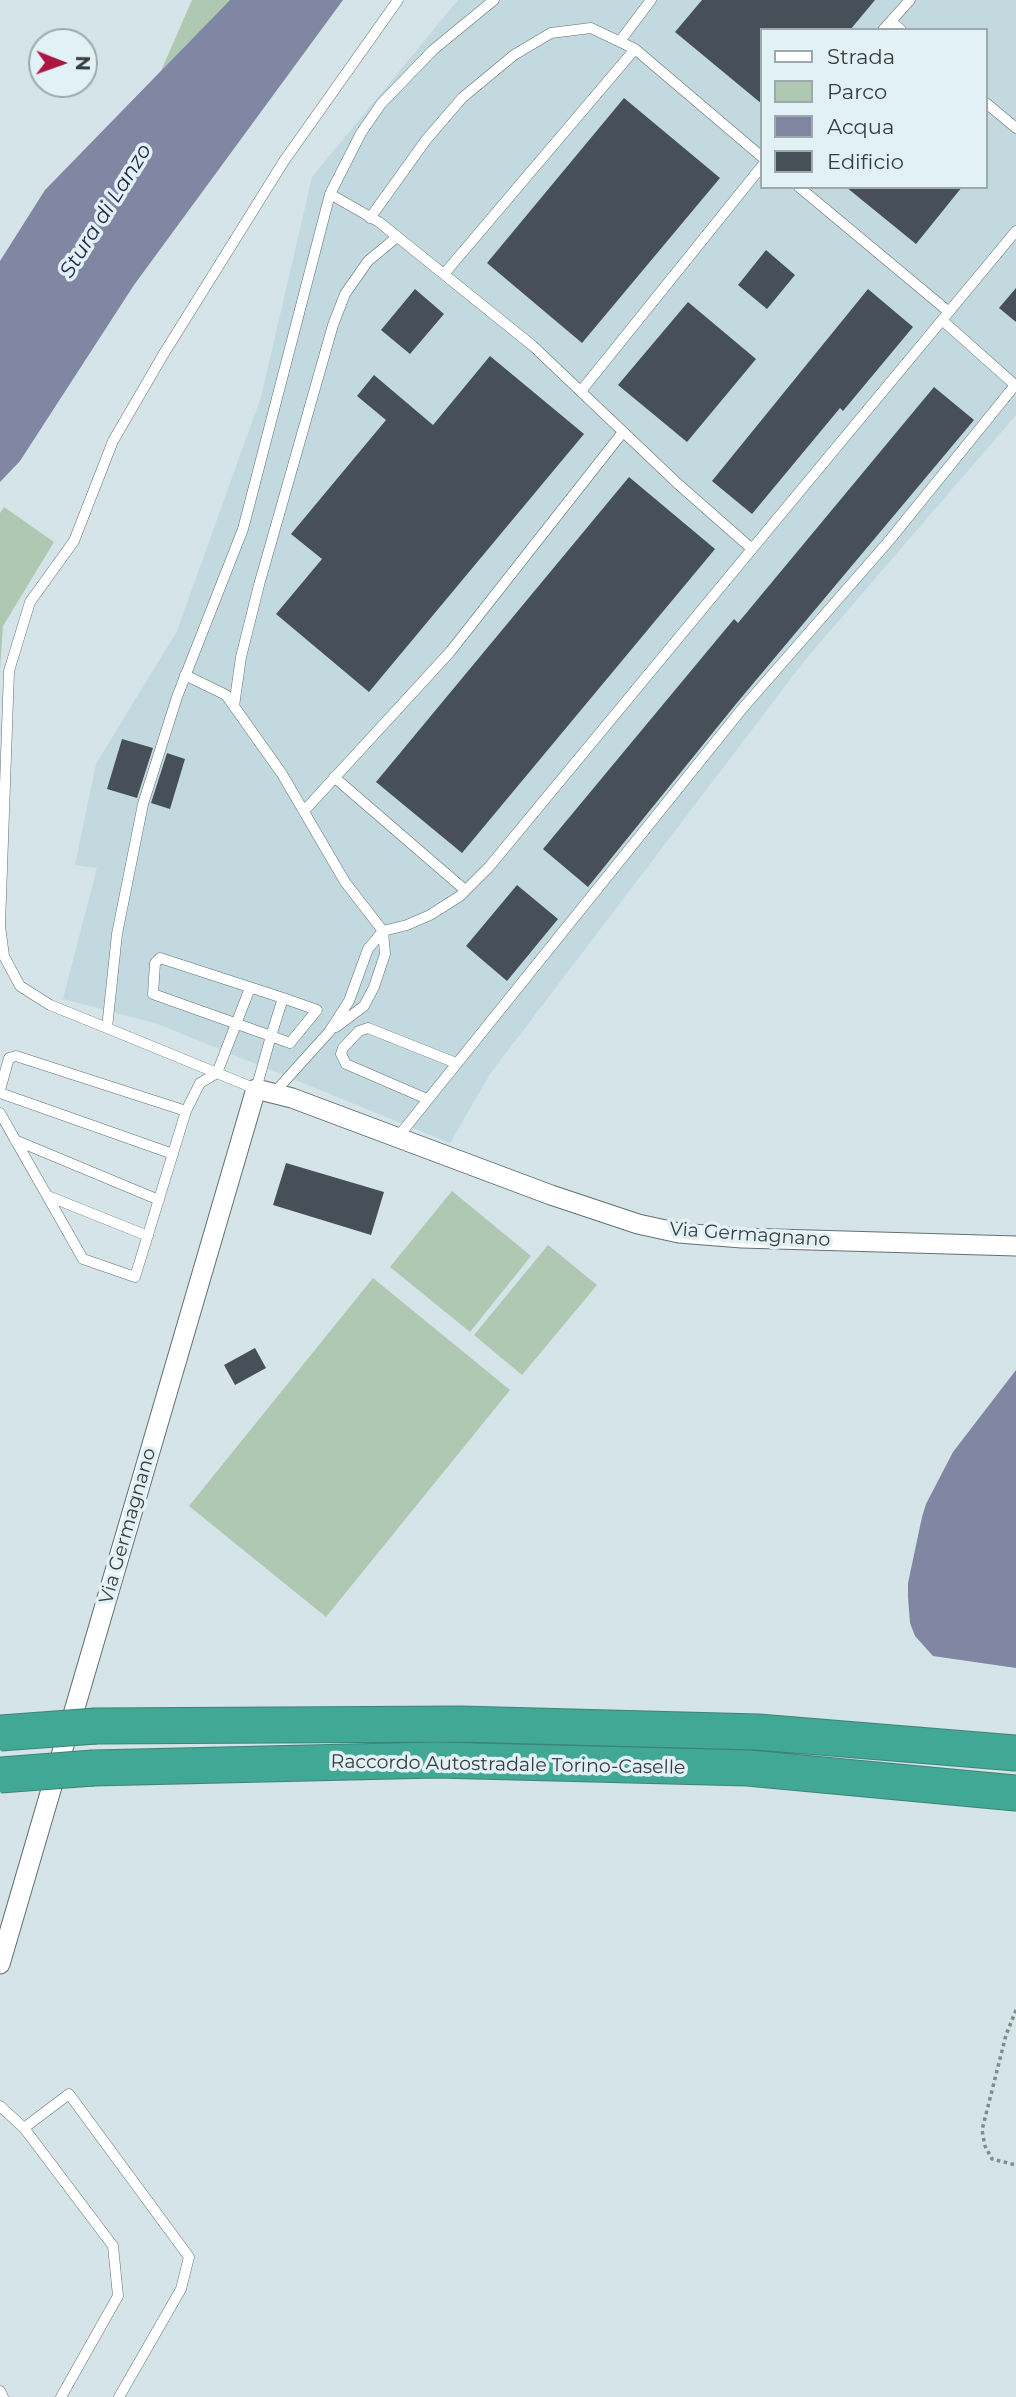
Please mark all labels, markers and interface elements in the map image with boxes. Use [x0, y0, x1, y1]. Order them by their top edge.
north arrow [28, 28, 98, 98]
legend [760, 28, 988, 189]
text: Strada [827, 44, 895, 69]
text: N [71, 55, 94, 71]
text: Parco [827, 79, 887, 104]
text: Acqua [827, 114, 894, 139]
water label: Stura di Lanzo [55, 139, 157, 283]
text: Edificio [827, 149, 904, 174]
street label: Via Germagnano [669, 1218, 831, 1252]
street label: Via Germagnano [95, 1445, 161, 1607]
street label: Raccordo Autostradale Torino-Caselle [330, 1751, 686, 1779]

